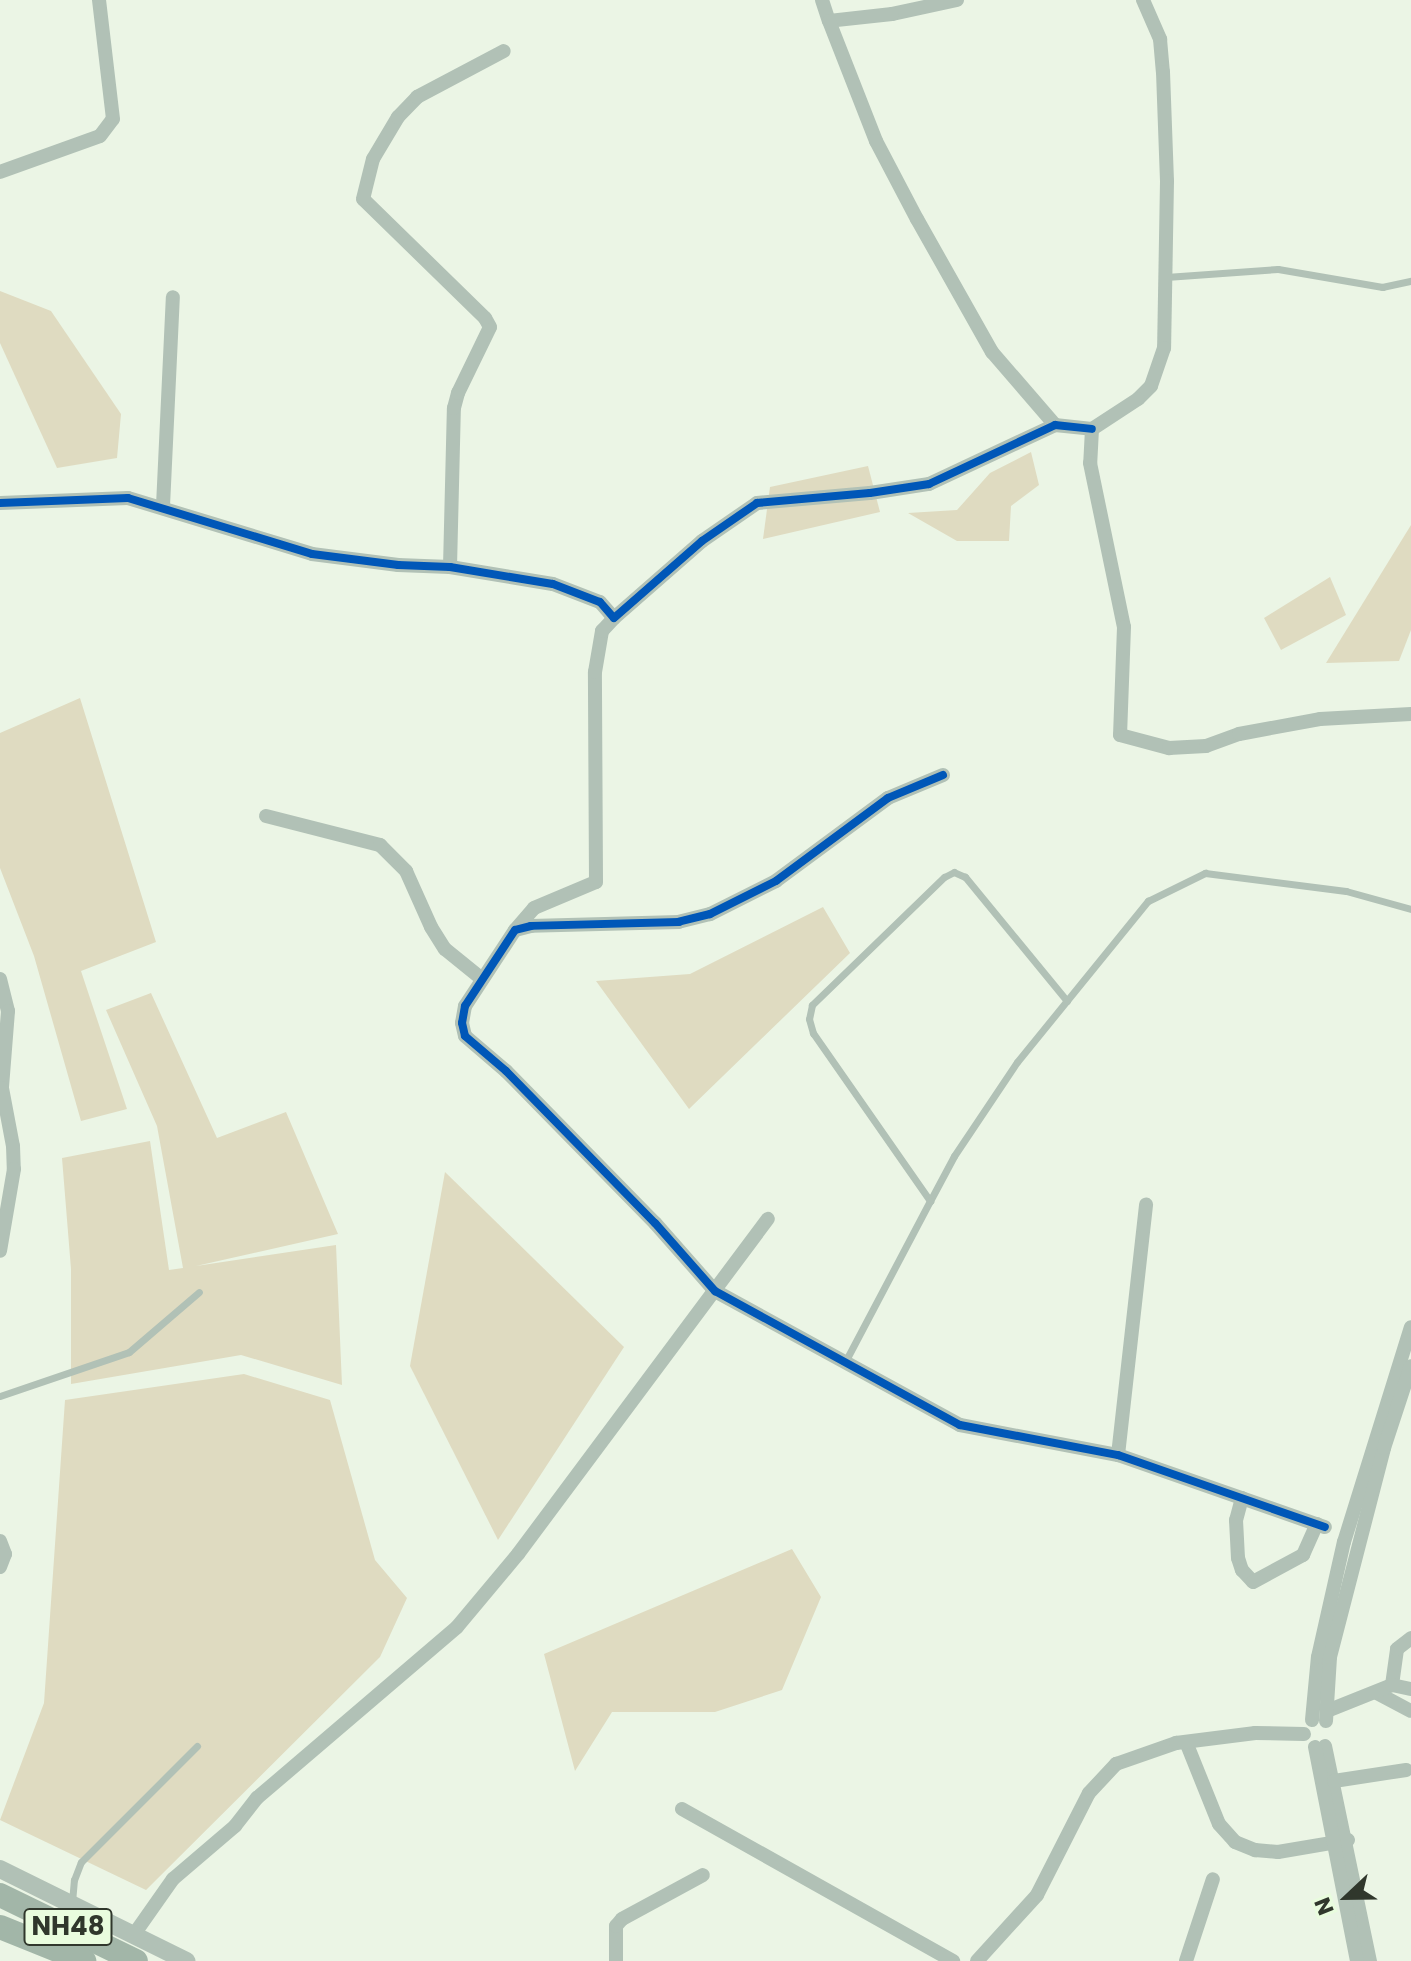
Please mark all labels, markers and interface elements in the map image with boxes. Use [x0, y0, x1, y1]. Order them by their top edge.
north arrow [1307, 1857, 1387, 1937]
text: N [1307, 1893, 1342, 1920]
road number: NH48 [22, 1905, 114, 1949]

